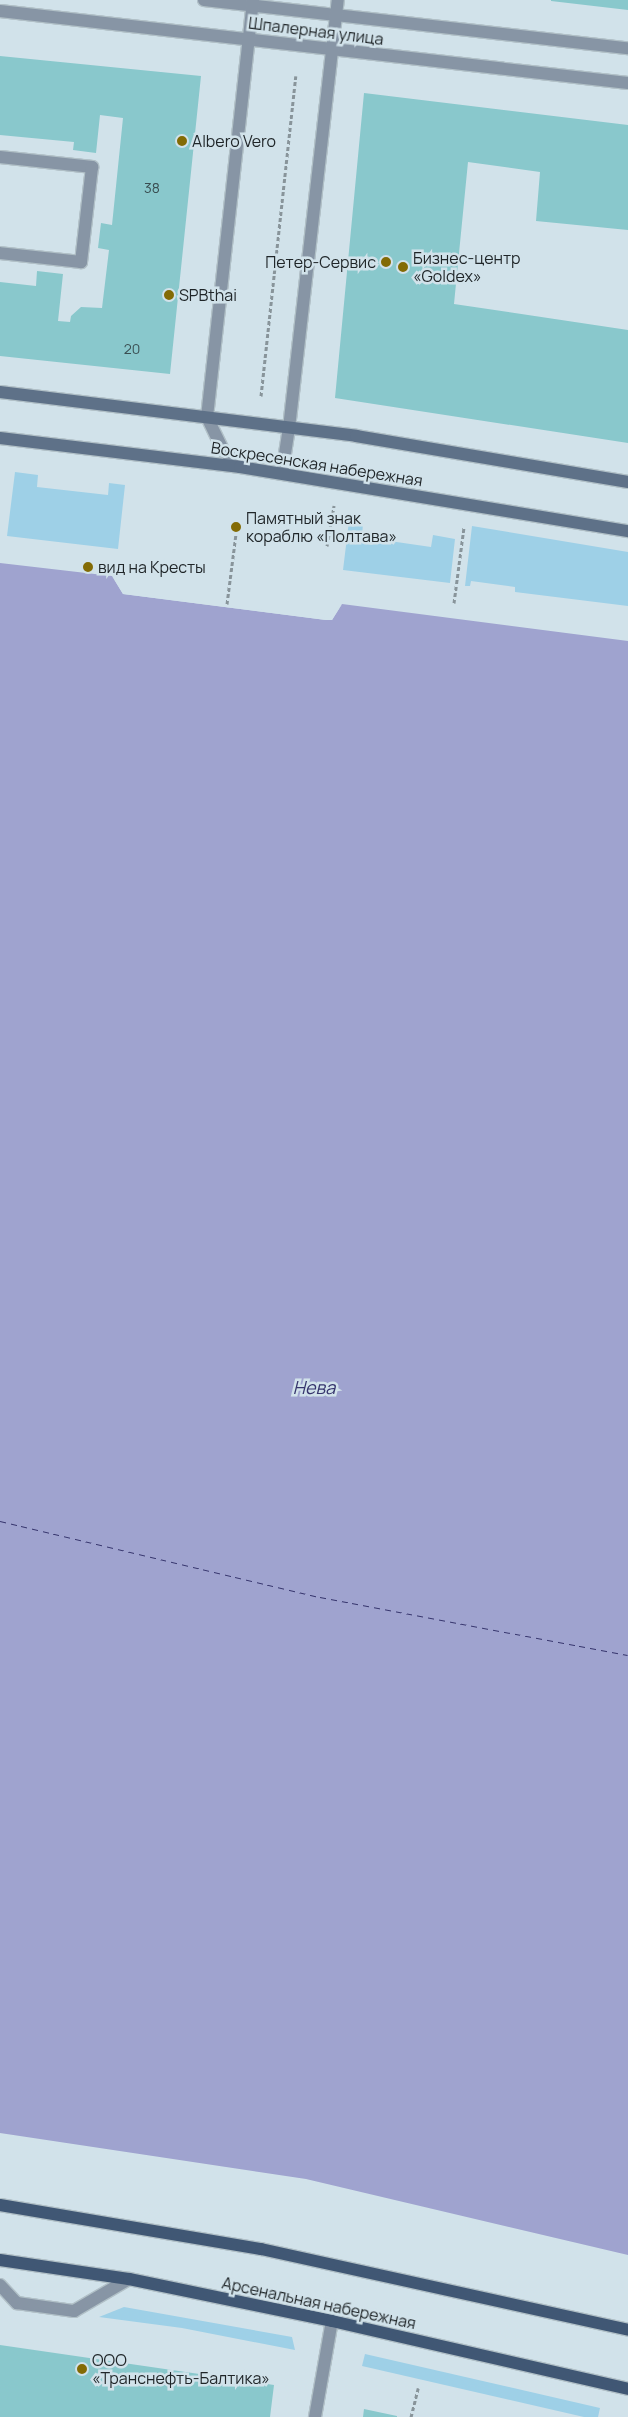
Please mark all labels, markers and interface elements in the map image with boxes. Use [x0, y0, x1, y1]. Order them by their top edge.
street label: Шпалерная улица [247, 13, 385, 49]
place label: Albero Vero [192, 131, 276, 151]
marker: Albero Vero [176, 135, 188, 147]
house number: 38 [144, 180, 160, 196]
place label: Бизнес-центр «Goldex» [413, 248, 521, 286]
place label: Петер-Сервис [265, 252, 376, 272]
marker: Петер-Сервис [380, 256, 392, 268]
marker: Бизнес-центр «Goldex» [397, 261, 409, 273]
place label: SPBthai [179, 285, 237, 305]
marker: SPBthai [163, 289, 175, 301]
house number: 20 [124, 341, 140, 357]
street label: Воскресенская набережная [210, 438, 424, 490]
place label: Памятный знак кораблю «Полтава» [246, 508, 397, 546]
marker: Памятный знак кораблю «Полтава» [230, 521, 242, 533]
place label: вид на Кресты [98, 557, 206, 577]
marker: вид на Кресты [82, 561, 94, 573]
water label: Нева [293, 1376, 335, 1398]
street label: Арсенальная набережная [220, 2273, 418, 2333]
place label: ООО «Транснефть-Балтика» [92, 2350, 270, 2388]
marker: ООО «Транснефть-Балтика» [76, 2363, 88, 2375]

